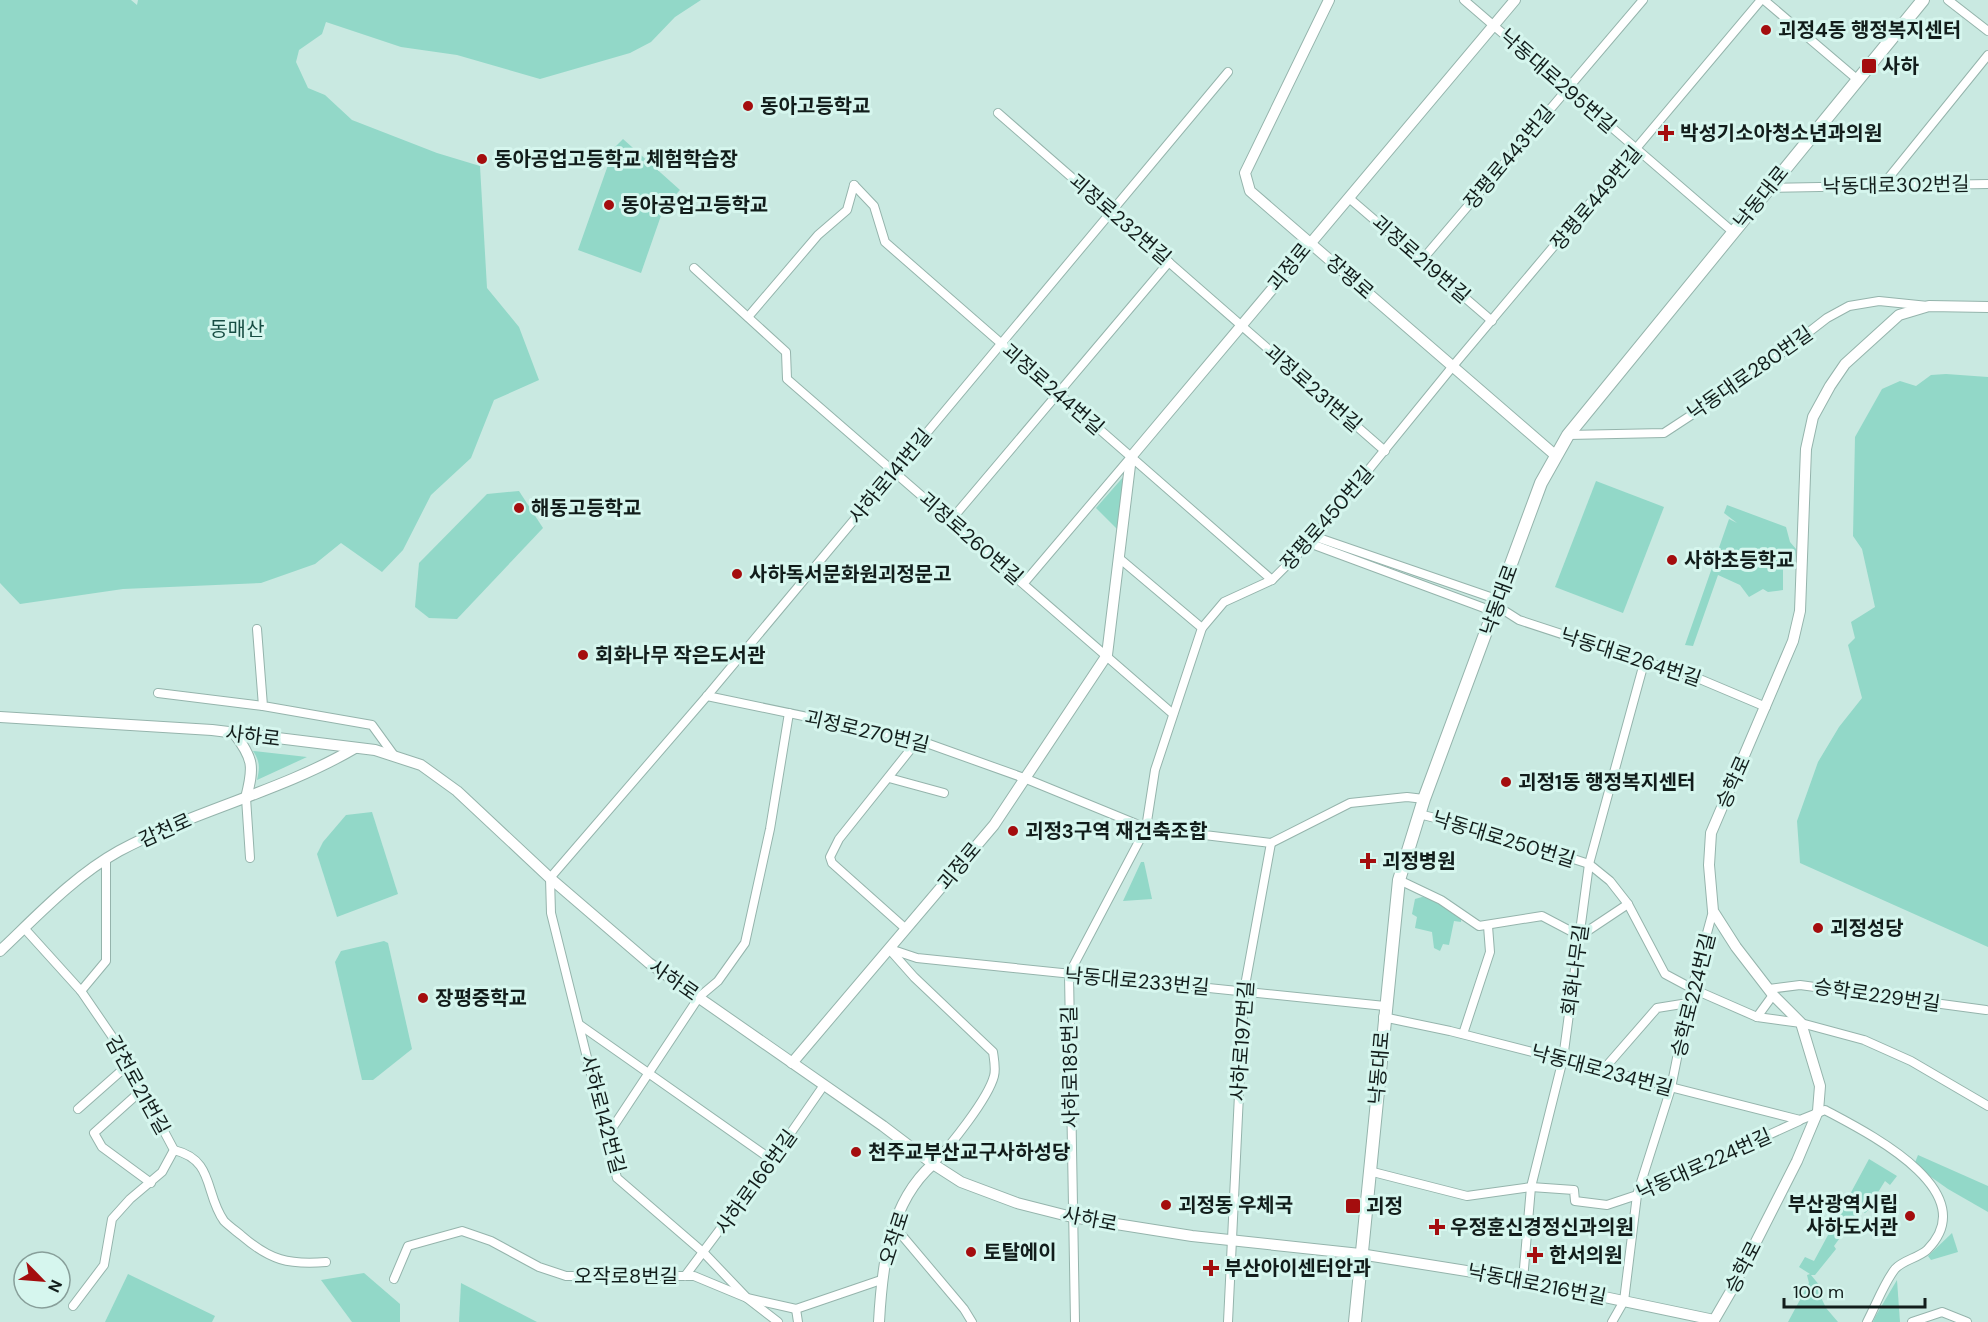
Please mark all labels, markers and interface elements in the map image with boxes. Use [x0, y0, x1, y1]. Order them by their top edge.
place label: 괴정4동 행정복지센터 [1778, 17, 1961, 43]
street label: 낙동대로295번길 [1494, 23, 1622, 139]
marker: 괴정4동 행정복지센터 [1759, 23, 1773, 37]
place label: 사하 [1882, 53, 1919, 79]
marker: 사하 [1860, 57, 1878, 75]
place label: 동아고등학교 [760, 93, 870, 119]
marker: 동아고등학교 [741, 99, 755, 113]
street label: 장평로443번길 [1458, 100, 1560, 214]
place label: 박성기소아청소년과의원 [1680, 120, 1882, 146]
marker: 박성기소아청소년과의원 [1657, 124, 1675, 142]
street label: 장평로449번길 [1545, 140, 1647, 256]
place label: 동아공업고등학교 체험학습장 [494, 146, 738, 172]
marker: 동아공업고등학교 체험학습장 [475, 152, 489, 166]
street label: 낙동대로 [1728, 160, 1794, 234]
street label: 괴정로232번길 [1064, 168, 1176, 270]
street label: 낙동대로302번길 [1822, 171, 1970, 199]
place label: 동아공업고등학교 [621, 192, 768, 218]
marker: 동아공업고등학교 [602, 198, 616, 212]
street label: 괴정로219번길 [1366, 209, 1476, 309]
street label: 괴정로 [1262, 237, 1316, 297]
street label: 장평로 [1321, 249, 1379, 305]
park label: 동매산 [209, 316, 265, 342]
street label: 낙동대로280번길 [1682, 320, 1818, 426]
street label: 괴정로244번길 [996, 337, 1110, 441]
street label: 괴정로231번길 [1259, 338, 1367, 438]
street label: 사하로141번길 [843, 423, 937, 529]
street label: 장평로450번길 [1275, 460, 1379, 576]
street label: 괴정로260번길 [914, 486, 1028, 590]
place label: 해동고등학교 [531, 495, 641, 521]
marker: 해동고등학교 [512, 501, 526, 515]
place label: 사하초등학교 [1684, 547, 1794, 573]
marker: 사하초등학교 [1665, 553, 1679, 567]
place label: 사하독서문화원괴정문고 [749, 561, 951, 587]
street label: 낙동대로 [1474, 561, 1524, 639]
marker: 사하독서문화원괴정문고 [730, 567, 744, 581]
street label: 낙동대로264번길 [1557, 622, 1705, 692]
place label: 회화나무 작은도서관 [595, 642, 766, 668]
marker: 회화나무 작은도서관 [576, 648, 590, 662]
street label: 괴정로270번길 [802, 704, 932, 758]
street label: 사하로 [224, 720, 282, 752]
street label: 승학로 [1710, 751, 1756, 813]
place label: 괴정1동 행정복지센터 [1518, 769, 1696, 795]
marker: 괴정1동 행정복지센터 [1499, 775, 1513, 789]
street label: 낙동대로250번길 [1430, 805, 1578, 873]
street label: 감천로 [134, 807, 196, 853]
place label: 괴정3구역 재건축조합 [1025, 818, 1208, 844]
marker: 괴정3구역 재건축조합 [1006, 824, 1020, 838]
street label: 괴정로 [931, 836, 987, 896]
place label: 괴정병원 [1382, 848, 1456, 874]
marker: 괴정병원 [1359, 852, 1377, 870]
place label: 괴정성당 [1830, 915, 1904, 941]
marker: 괴정성당 [1811, 921, 1825, 935]
street label: 회화나무길 [1556, 923, 1594, 1017]
street label: 승학로224번길 [1665, 930, 1721, 1060]
street label: 사하로 [644, 954, 704, 1006]
street label: 낙동대로233번길 [1063, 962, 1211, 1000]
street label: 승학로229번길 [1812, 973, 1942, 1017]
street label: 사하로197번길 [1225, 980, 1259, 1102]
place label: 장평중학교 [435, 985, 527, 1011]
marker: 장평중학교 [416, 991, 430, 1005]
street label: 사하로185번길 [1056, 1005, 1084, 1129]
street label: 낙동대로 [1363, 1030, 1395, 1106]
street label: 감천로21번길 [100, 1031, 176, 1139]
street label: 낙동대로234번길 [1528, 1039, 1676, 1101]
street label: 사하로142번길 [575, 1052, 631, 1176]
street label: 낙동대로224번길 [1632, 1123, 1776, 1205]
street label: 사하로166번길 [709, 1124, 803, 1240]
place label: 천주교부산교구사하성당 [868, 1139, 1070, 1165]
marker: 천주교부산교구사하성당 [849, 1145, 863, 1159]
place label: 부산광역시립 사하도서관 [1788, 1191, 1899, 1240]
place label: 괴정동 우체국 [1178, 1192, 1293, 1218]
place label: 괴정 [1366, 1193, 1403, 1219]
marker: 괴정 [1344, 1197, 1362, 1215]
marker: 괴정동 우체국 [1159, 1198, 1173, 1212]
street label: 사하로 [1060, 1201, 1120, 1237]
street label: 오작로 [873, 1208, 915, 1268]
marker: 부산광역시립 사하도서관 [1903, 1209, 1917, 1223]
place label: 우정훈신경정신과의원 [1450, 1214, 1634, 1240]
marker: 우정훈신경정신과의원 [1428, 1218, 1446, 1236]
street label: 승학로 [1719, 1237, 1767, 1297]
place label: 토탈에이 [983, 1239, 1057, 1265]
place label: 한서의원 [1549, 1242, 1623, 1268]
marker: 토탈에이 [964, 1245, 978, 1259]
marker: 한서의원 [1526, 1246, 1544, 1264]
north arrow [12, 1250, 72, 1310]
place label: 부산아이센터안과 [1224, 1255, 1371, 1281]
street label: 낙동대로216번길 [1465, 1258, 1609, 1310]
marker: 부산아이센터안과 [1202, 1259, 1220, 1277]
street label: 오작로8번길 [574, 1263, 678, 1289]
scale bar [1784, 1271, 1925, 1309]
text: N [43, 1276, 67, 1296]
text: 100 m [1793, 1280, 1844, 1304]

